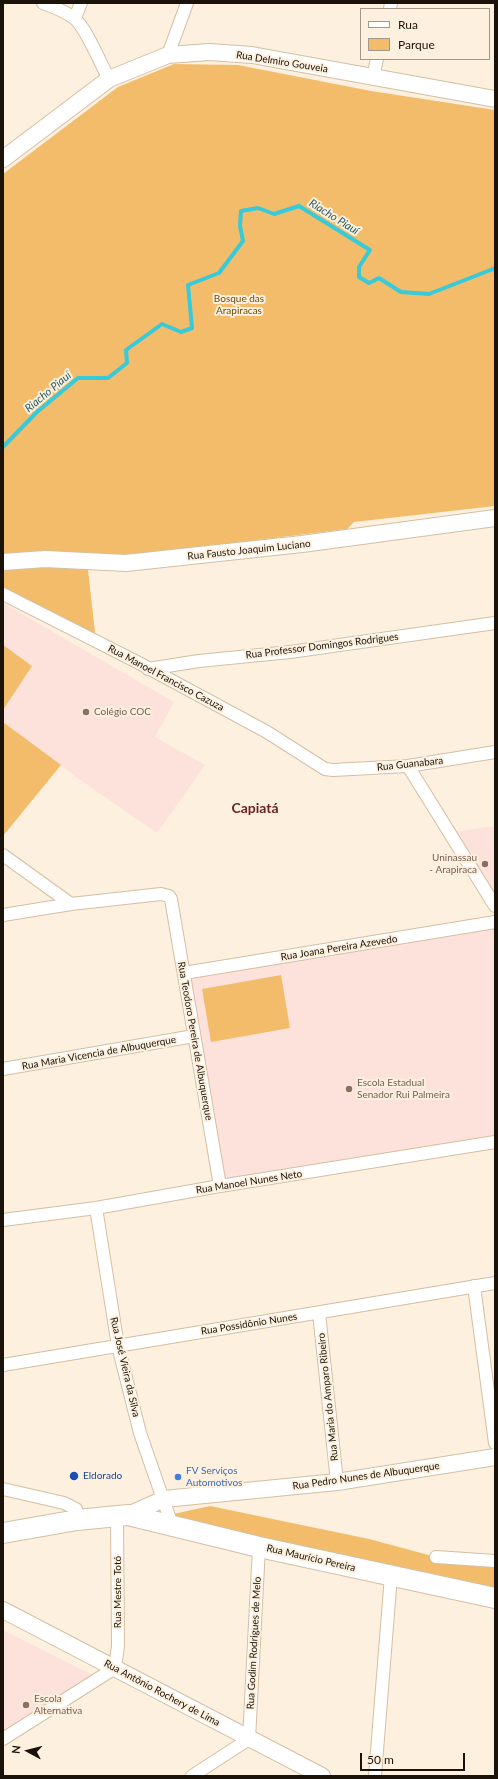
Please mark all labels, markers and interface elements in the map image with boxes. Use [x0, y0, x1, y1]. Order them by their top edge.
legend [360, 8, 490, 60]
text: Rua [398, 17, 418, 32]
text: Parque [398, 37, 435, 52]
street label: Rua Delmiro Gouveia [235, 49, 329, 75]
water label: Riacho Piauí [307, 196, 361, 238]
park label: Bosque das Arapiracas [214, 293, 264, 316]
water label: Riacho Piauí [22, 369, 74, 415]
street label: Rua Fausto Joaquim Luciano [187, 538, 311, 562]
street label: Rua Professor Domingos Rodrigues [245, 631, 399, 661]
street label: Rua Manoel Francisco Cazuza [106, 642, 226, 714]
place label: Colégio COC [94, 706, 151, 718]
marker: Colégio COC [81, 707, 91, 717]
street label: Rua Guanabara [376, 755, 444, 773]
district label: Capiatá [231, 800, 279, 816]
place label: Uninassau - Arapiraca [429, 852, 477, 876]
marker: Uninassau - Arapiraca [480, 859, 490, 869]
street label: Rua Joana Pereira Azevedo [280, 933, 398, 963]
street label: Rua Teodoro Pereira de Albuquerque [175, 961, 215, 1121]
street label: Rua Maria Vicencia de Albuquerque [21, 1034, 177, 1072]
place label: Escola Estadual Senador Rui Palmeira [357, 1077, 450, 1100]
marker: Escola Estadual Senador Rui Palmeira [344, 1084, 354, 1094]
street label: Rua Manoel Nunes Neto [195, 1168, 303, 1196]
street label: Rua Possidônio Nunes [200, 1310, 298, 1338]
street label: Rua José Vieira da Silva [108, 1316, 142, 1418]
street label: Rua Maria do Amparo Ribeiro [315, 1332, 341, 1462]
street label: Rua Pedro Nunes de Albuquerque [292, 1460, 440, 1492]
place label: FV Serviços Automotivos [186, 1465, 242, 1488]
marker: Eldorado [68, 1470, 80, 1482]
place label: Eldorado [83, 1470, 122, 1482]
marker: FV Serviços Automotivos [173, 1472, 183, 1482]
street label: Rua Maurício Pereira [265, 1542, 357, 1574]
street label: Rua Mestre Totó [112, 1556, 124, 1628]
street label: Rua Godim Rodrigues de Melo [245, 1576, 263, 1710]
street label: Rua Antônio Rochery de Lima [102, 1657, 222, 1729]
place label: Escola Alternativa [34, 1693, 82, 1716]
marker: Escola Alternativa [21, 1700, 31, 1710]
north arrow [8, 1731, 48, 1771]
text: N [9, 1744, 23, 1754]
scale bar [362, 1745, 467, 1771]
text: 50 m [367, 1752, 394, 1767]

